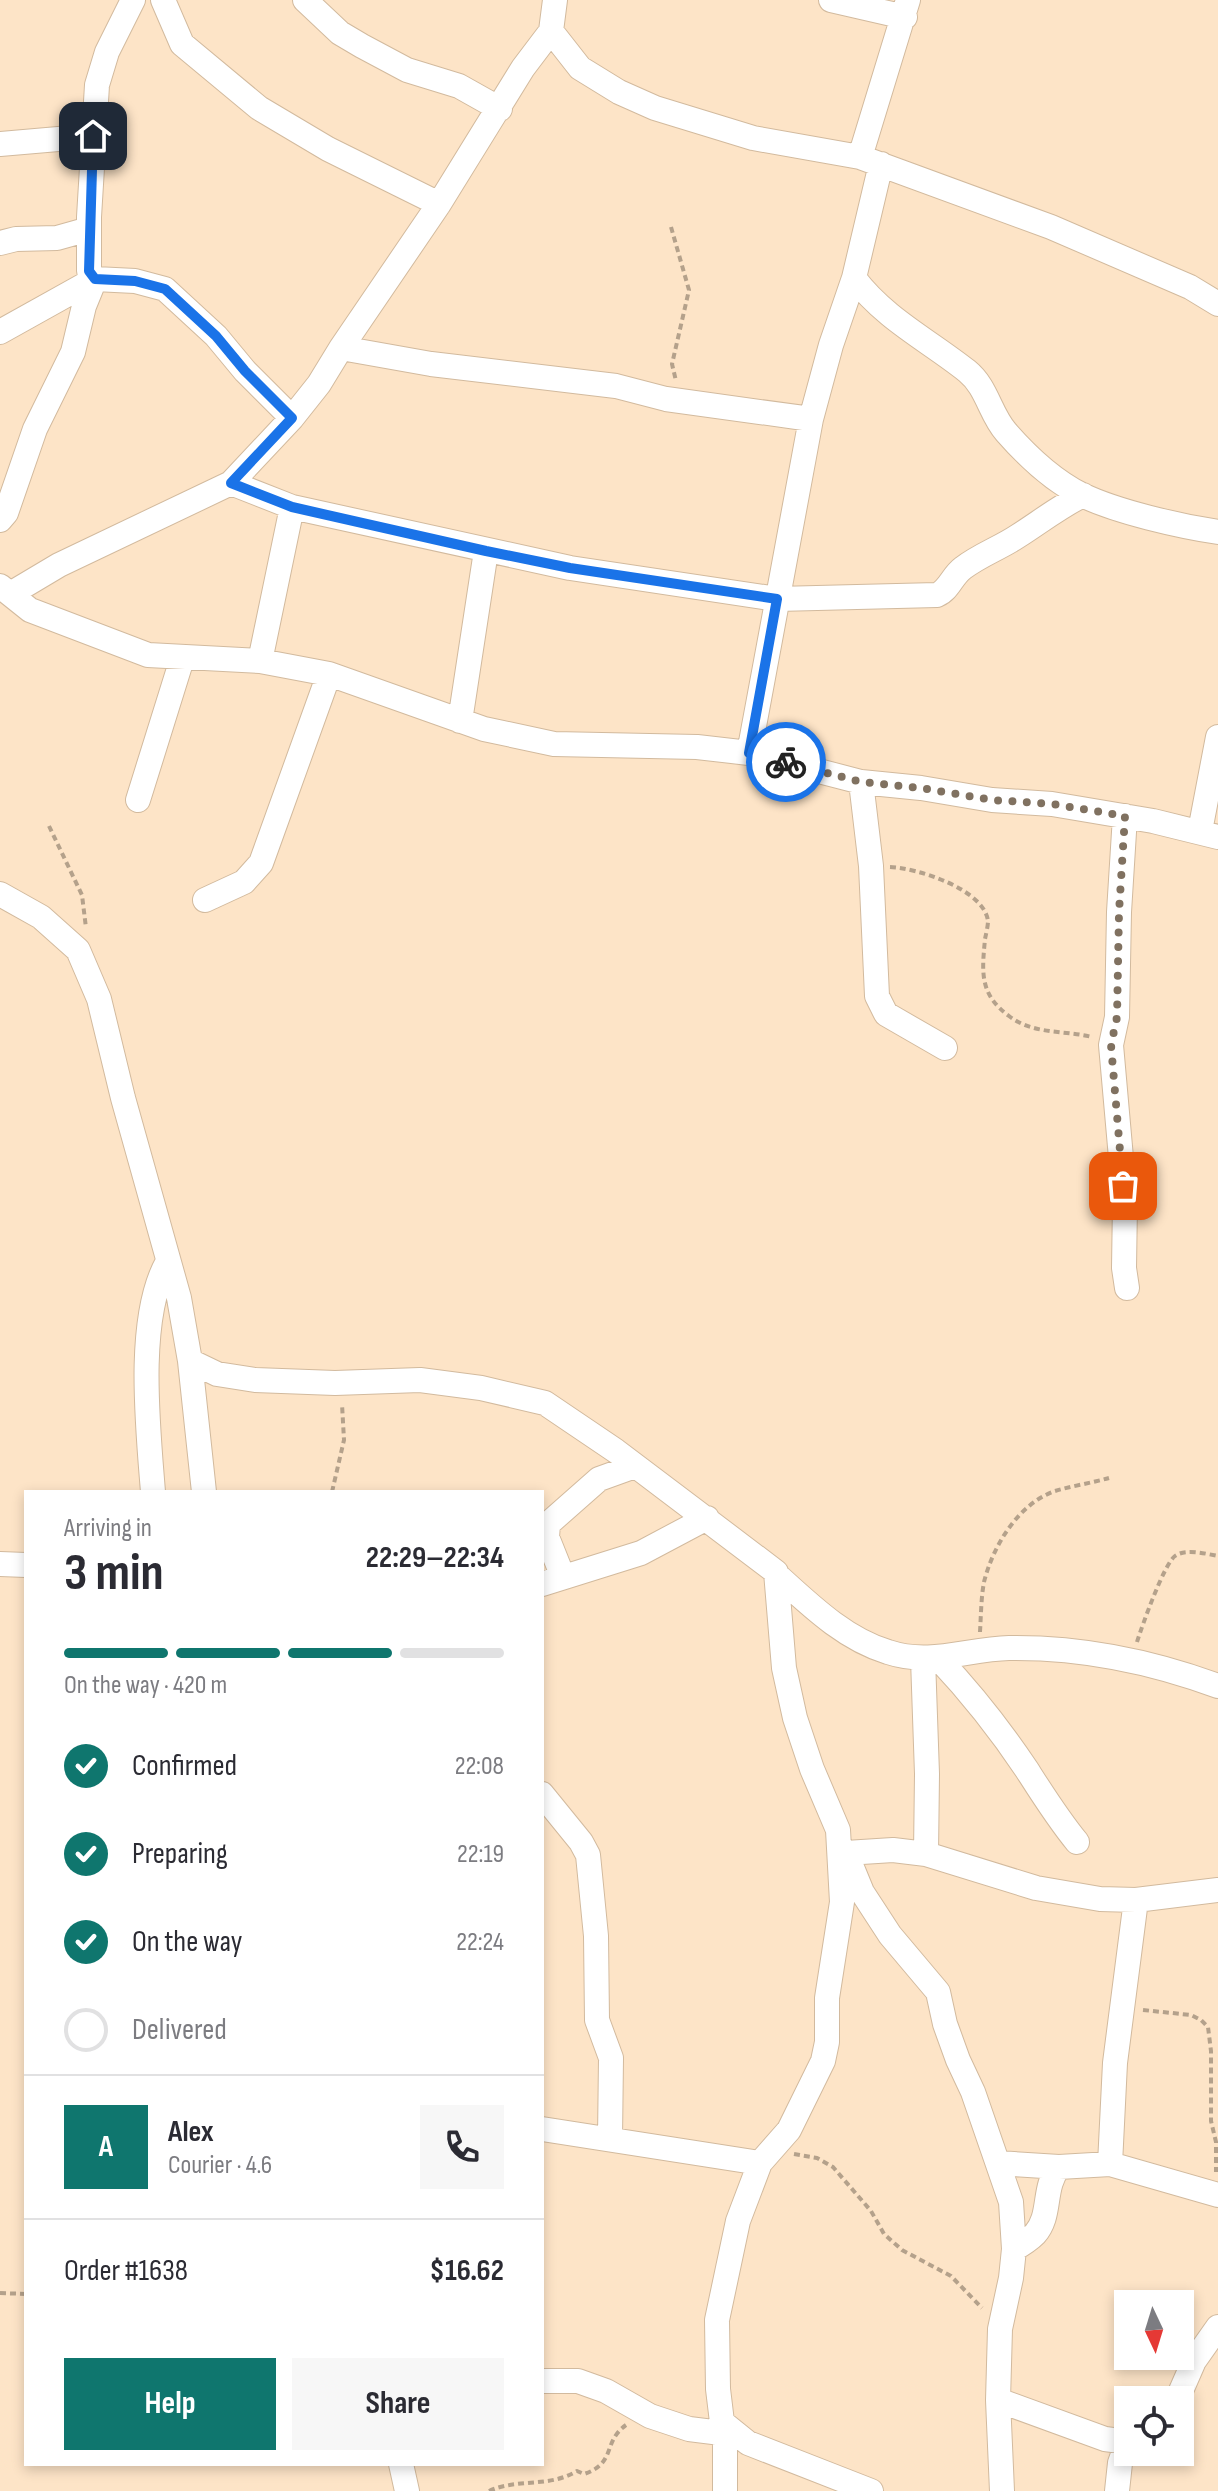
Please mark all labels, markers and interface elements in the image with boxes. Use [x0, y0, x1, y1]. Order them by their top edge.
pin [59, 102, 127, 170]
icon: home [71, 114, 115, 158]
courier [746, 722, 826, 802]
icon: bike [764, 740, 808, 784]
pin [1089, 1152, 1157, 1220]
icon: bag [1101, 1164, 1145, 1208]
text: Arriving in [64, 1513, 152, 1544]
text: 22:29–22:34 [366, 1540, 504, 1576]
text: 3 min [64, 1542, 164, 1605]
text: On the way · 420 m [64, 1670, 227, 1701]
icon: check [64, 1744, 108, 1788]
text: Confirmed [132, 1748, 237, 1784]
text: 22:08 [455, 1751, 504, 1782]
icon: check [64, 1832, 108, 1876]
text: Preparing [132, 1836, 228, 1872]
text: 22:19 [457, 1839, 504, 1870]
icon: check [64, 1920, 108, 1964]
text: On the way [132, 1924, 242, 1960]
text: 22:24 [456, 1927, 504, 1958]
text: Delivered [132, 2012, 227, 2048]
button: phone [420, 2105, 504, 2189]
text: Alex [168, 2114, 214, 2150]
text: A [99, 2129, 113, 2165]
text: Courier · 4.6 [168, 2150, 272, 2181]
text: Order #1638 [64, 2253, 188, 2289]
text: $16.62 [430, 2253, 504, 2289]
north arrow [1114, 2290, 1194, 2370]
map controls [1114, 2290, 1194, 2466]
button: Help [64, 2358, 276, 2450]
button: Share [292, 2358, 504, 2450]
button: locate [1114, 2386, 1194, 2466]

